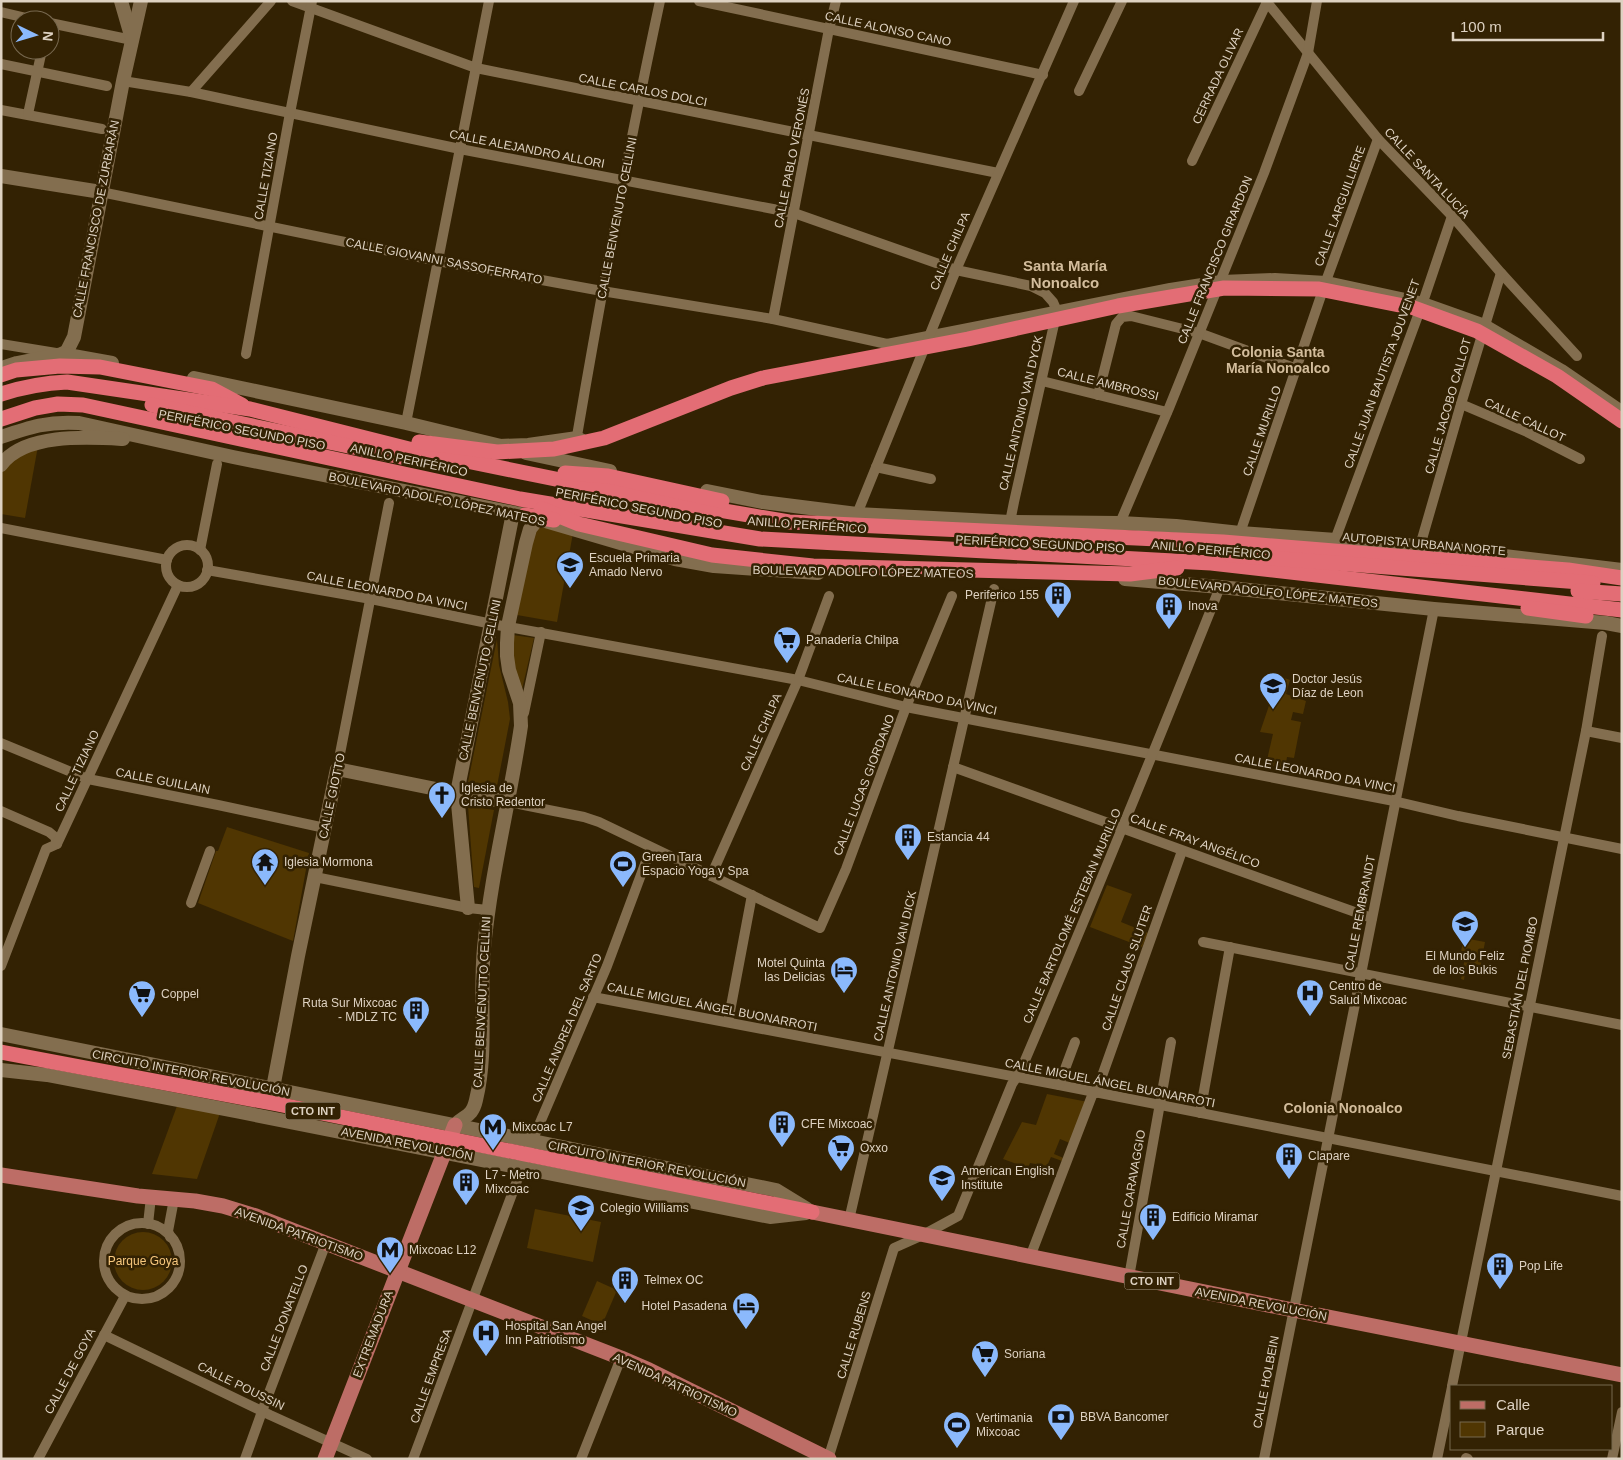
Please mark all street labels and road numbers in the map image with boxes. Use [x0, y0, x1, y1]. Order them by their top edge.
street label: CALLE ALONSO CANO [824, 9, 952, 49]
street label: CERRADA OLIVAR [1190, 25, 1247, 126]
street label: CALLE CARLOS DOLCI [578, 71, 708, 109]
street label: CALLE PABLO VERONÉS [771, 87, 812, 229]
street label: CALLE FRANCISCO DE ZURBARÁN [69, 119, 122, 319]
street label: CALLE SANTA LUCÍA [1381, 124, 1473, 221]
street label: CALLE ALEJANDRO ALLORI [448, 127, 606, 171]
street label: CALLE TIZIANO [251, 131, 281, 221]
street label: CALLE BENVENUTO CELLINI [594, 136, 640, 300]
street label: CALLE LARGUILLIERE [1312, 144, 1368, 268]
street label: CALLE FRANCISCO GIRARDON [1175, 174, 1255, 346]
street label: CALLE CHILPA [927, 210, 973, 292]
street label: CALLE GIOVANNI SASSOFERRATO [344, 235, 544, 287]
street label: CALLE JUAN BAUTISTA JOUVENET [1341, 277, 1423, 471]
street label: CALLE ANTONIO VAN DYCK [996, 334, 1046, 492]
street label: CALLE JACOBO CALLOT [1422, 336, 1474, 476]
street label: CALLE AMBROSSI [1056, 365, 1160, 403]
street label: CALLE MURILLO [1240, 384, 1284, 478]
street label: CALLE CALLOT [1482, 395, 1568, 445]
street label: PERIFÉRICO SEGUNDO PISO [158, 406, 327, 453]
street label: ANILLO PERIFÉRICO [349, 440, 469, 479]
street label: BOULEVARD ADOLFO LÓPEZ MATEOS [327, 468, 547, 529]
street label: PERIFÉRICO SEGUNDO PISO [555, 484, 724, 531]
street label: ANILLO PERIFÉRICO [747, 513, 867, 536]
street label: AUTOPISTA URBANA NORTE [1342, 530, 1506, 558]
street label: PERIFÉRICO SEGUNDO PISO [955, 532, 1125, 555]
street label: ANILLO PERIFÉRICO [1151, 537, 1271, 562]
street label: BOULEVARD ADOLFO LÓPEZ MATEOS [752, 562, 974, 581]
street label: CALLE LEONARDO DA VINCI [305, 569, 469, 613]
street label: BOULEVARD ADOLFO LÓPEZ MATEOS [1157, 572, 1379, 611]
street label: CALLE BENVENUTO CELLINI [456, 598, 504, 762]
street label: CALLE LEONARDO DA VINCI [836, 670, 998, 718]
street label: CALLE CHILPA [738, 691, 784, 773]
street label: CALLE LUCAS GIORDANO [831, 712, 897, 858]
street label: CALLE TIZIANO [52, 728, 102, 814]
street label: CALLE LEONARDO DA VINCI [1233, 751, 1397, 795]
street label: CALLE GIOTTO [316, 752, 348, 840]
street label: CALLE GUILLAIN [115, 765, 211, 797]
street label: CALLE BARTOLOMÉ ESTEBAN MURILLO [1019, 806, 1124, 1026]
street label: CALLE FRAY ANGÉLICO [1128, 810, 1262, 871]
street label: CALLE REMBRANDT [1342, 853, 1378, 972]
street label: CALLE ANTONIO VAN DICK [871, 889, 919, 1043]
street label: CALLE CLAUS SLUTER [1099, 903, 1155, 1033]
street label: SEBASTIÁN DEL PIOMBO [1498, 915, 1541, 1060]
street label: CALLE BENVENUTTO CELLINI [471, 916, 493, 1088]
street label: CALLE ANDREA DEL SARTO [529, 951, 605, 1105]
street label: CALLE MIGUEL ÁNGEL BUONARROTI [606, 979, 818, 1034]
street label: CIRCUITO INTERIOR REVOLUCIÓN [91, 1046, 291, 1099]
street label: CALLE MIGUEL ÁNGEL BUONARROTI [1004, 1055, 1216, 1110]
road number: CTO INT [286, 1102, 340, 1120]
street label: AVENIDA REVOLUCIÓN [340, 1123, 474, 1164]
street label: CALLE CARAVAGGIO [1114, 1129, 1148, 1249]
street label: CIRCUITO INTERIOR REVOLUCIÓN [547, 1137, 747, 1190]
street label: AVENIDA PATRIOTISMO [233, 1204, 365, 1264]
street label: CALLE DONATELLO [257, 1263, 311, 1373]
road number: CTO INT [1124, 1272, 1180, 1290]
street label: AVENIDA REVOLUCIÓN [1194, 1283, 1328, 1324]
street label: EXTREMADURA [350, 1289, 396, 1379]
street label: CALLE RUBENS [834, 1289, 874, 1381]
street label: CALLE DE GOYA [41, 1326, 99, 1416]
street label: CALLE EMPRESA [407, 1327, 455, 1425]
street label: CALLE HOLBEIN [1250, 1335, 1282, 1429]
street label: AVENIDA PATRIOTISMO [611, 1350, 739, 1420]
street label: CALLE POUSSIN [195, 1359, 287, 1413]

